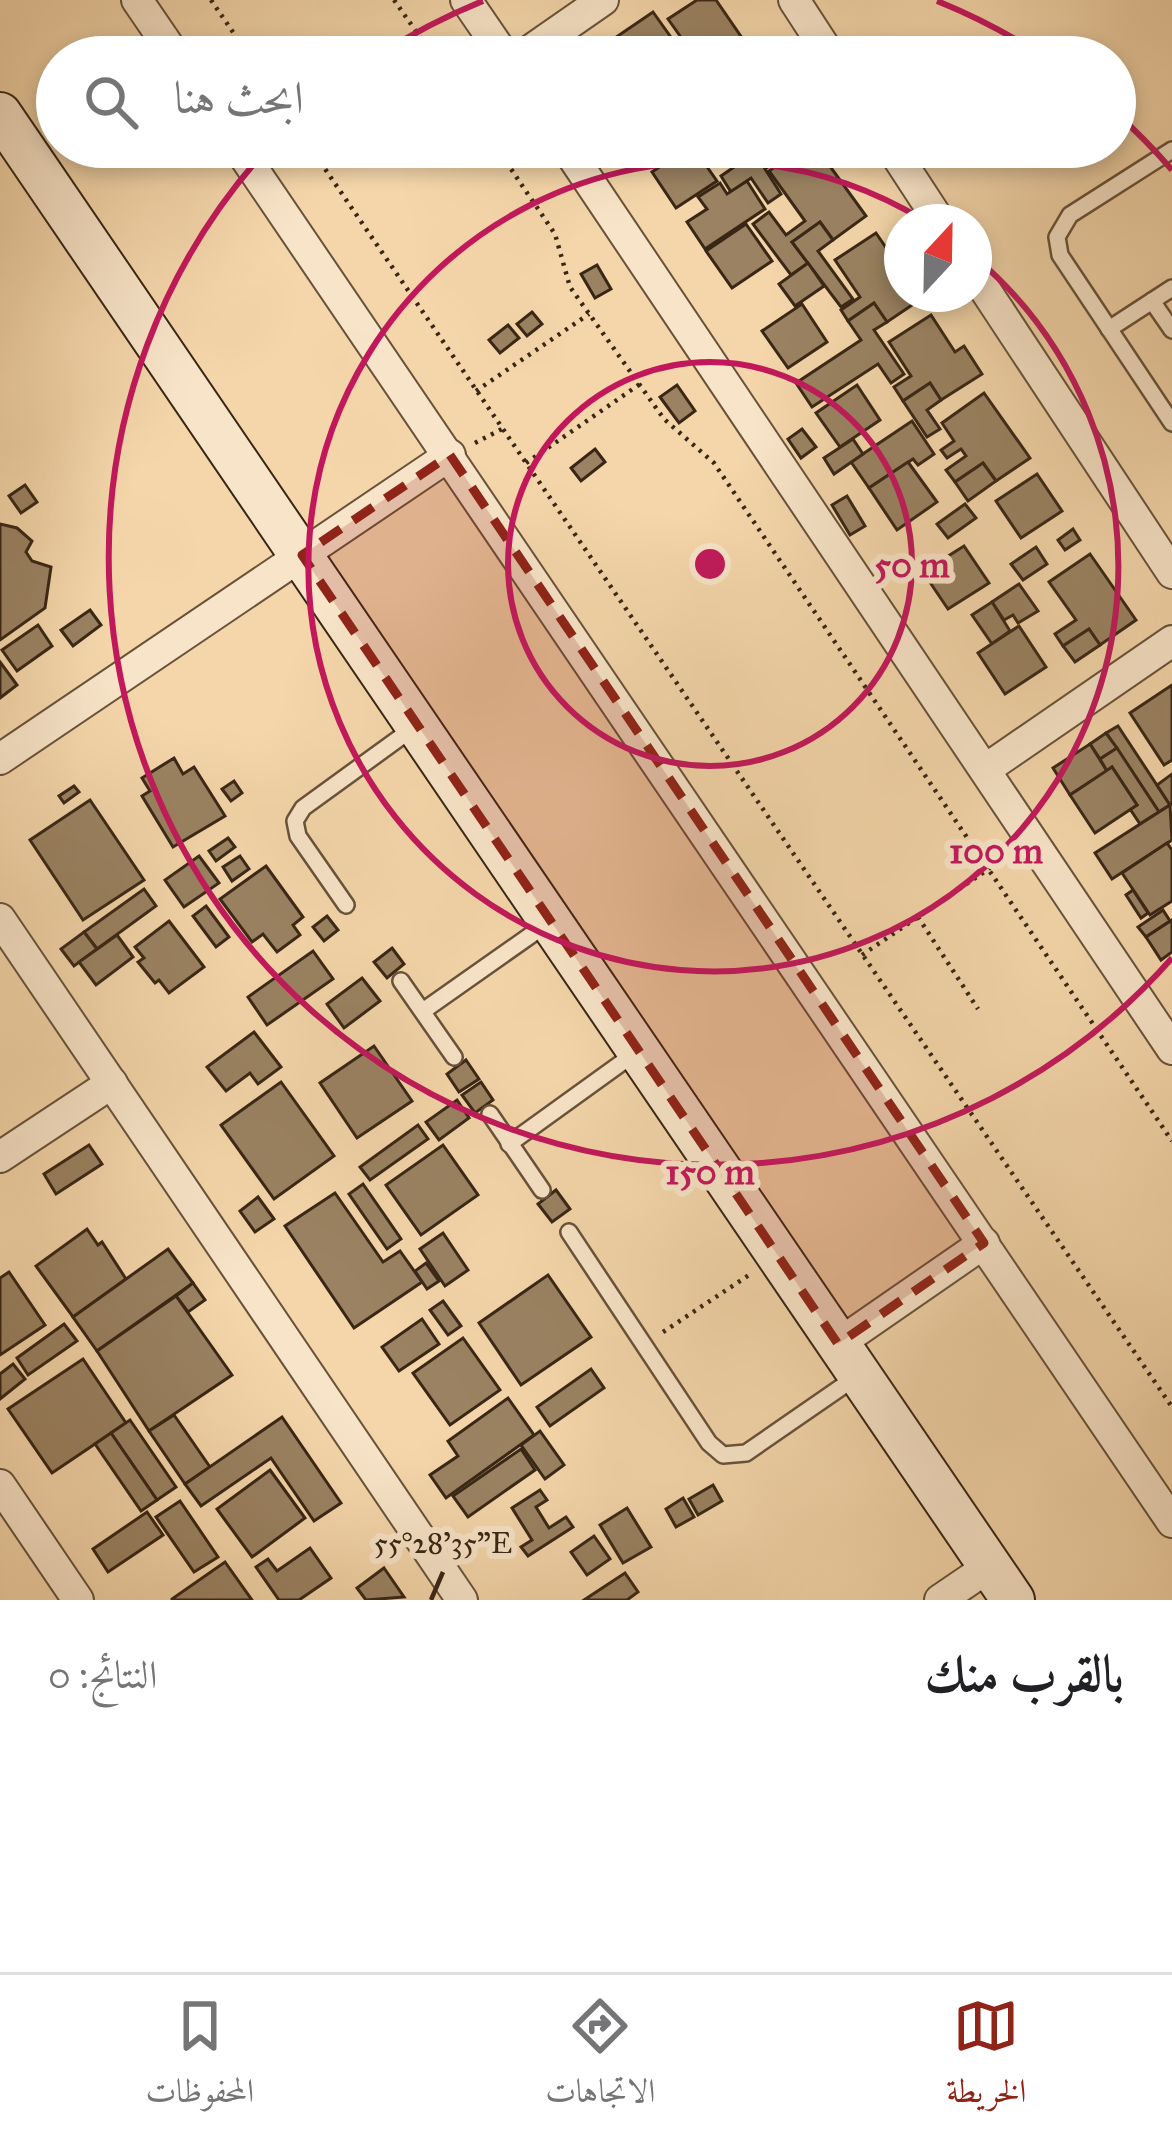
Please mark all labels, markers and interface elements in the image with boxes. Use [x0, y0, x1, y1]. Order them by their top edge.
search box [36, 36, 1136, 168]
icon: search [78, 69, 144, 135]
text: ابحث هنا [174, 70, 304, 125]
north arrow [884, 204, 992, 312]
centre of rings [689, 543, 731, 585]
text: 50 m [874, 543, 951, 587]
text: 100 m [949, 829, 1044, 873]
text: 150 m [665, 1150, 756, 1194]
text: 55°28'35"E [374, 1525, 512, 1561]
text: بالقرب منك [925, 1643, 1124, 1705]
text: النتائج: 0 [48, 1651, 157, 1699]
tab: المحفوظات [145, 1993, 254, 2123]
tab: الاتجاهات [545, 1993, 655, 2123]
tab: الخريطة [946, 1993, 1027, 2123]

